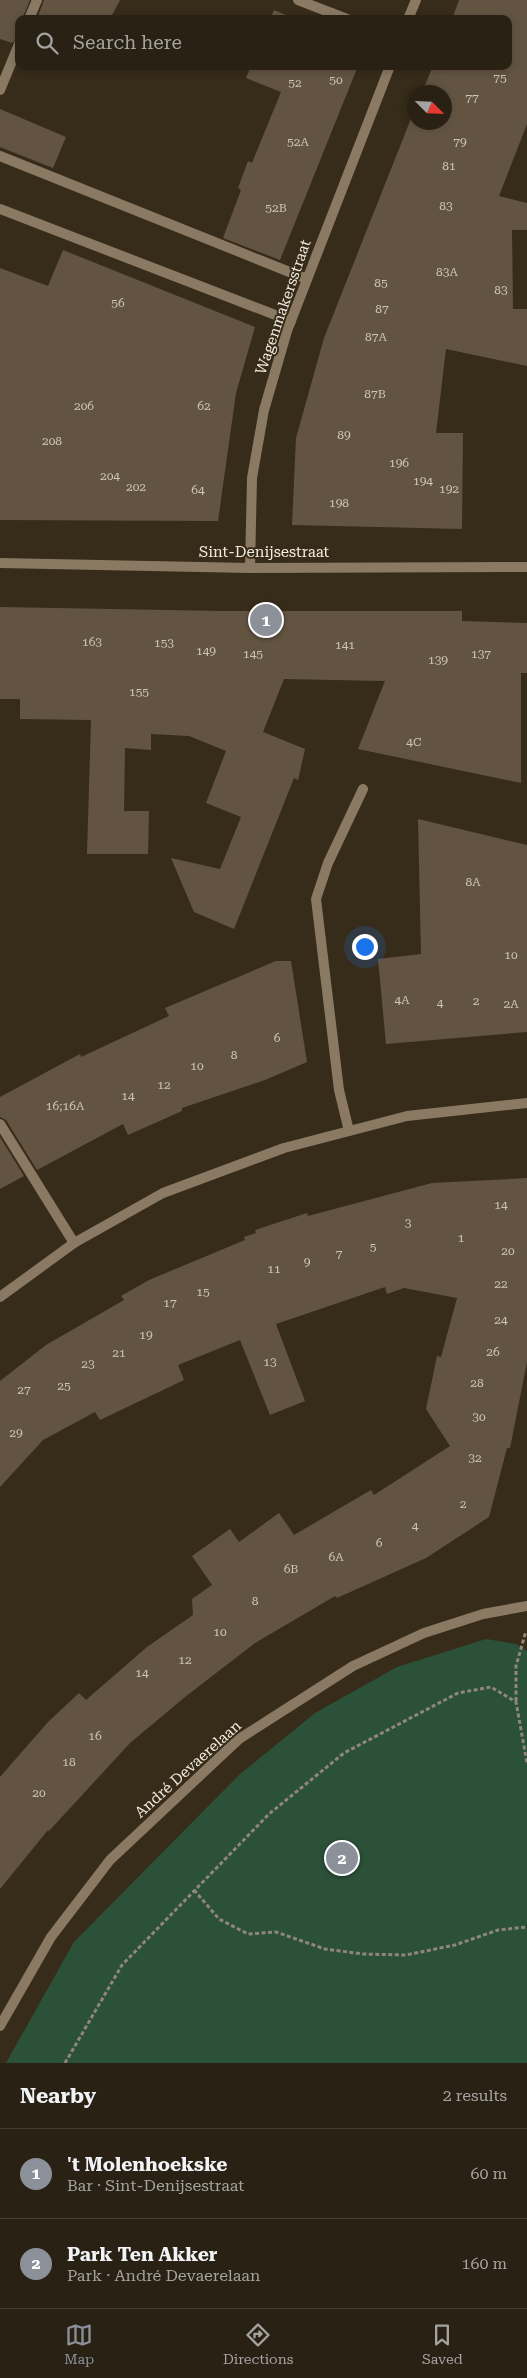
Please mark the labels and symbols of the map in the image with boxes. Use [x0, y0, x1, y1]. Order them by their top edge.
house number: 75 [493, 71, 507, 85]
house number: 50 [329, 73, 343, 87]
house number: 52 [288, 76, 302, 90]
north arrow [407, 85, 452, 130]
house number: 77 [465, 91, 479, 105]
house number: 52A [287, 135, 310, 149]
house number: 79 [453, 135, 467, 149]
house number: 81 [442, 159, 456, 173]
house number: 83 [439, 199, 453, 213]
house number: 52B [265, 201, 287, 215]
street label: Wagenmakersstraat [251, 237, 315, 377]
house number: 83A [436, 265, 459, 279]
house number: 85 [374, 276, 388, 290]
house number: 83 [494, 283, 508, 297]
house number: 56 [111, 296, 125, 310]
house number: 87 [375, 302, 389, 316]
house number: 87A [365, 330, 388, 344]
house number: 87B [364, 387, 386, 401]
house number: 206 [74, 399, 94, 413]
house number: 62 [197, 399, 211, 413]
house number: 89 [337, 428, 351, 442]
house number: 208 [42, 434, 62, 448]
house number: 196 [389, 456, 409, 470]
house number: 204 [100, 469, 120, 483]
house number: 194 [413, 474, 433, 488]
house number: 202 [126, 480, 146, 494]
house number: 192 [439, 482, 459, 496]
house number: 64 [191, 483, 205, 497]
house number: 198 [329, 496, 349, 510]
street label: Sint-Denijsestraat [199, 543, 330, 561]
pin: 1 [250, 601, 282, 639]
house number: 163 [82, 635, 102, 649]
house number: 153 [154, 636, 174, 650]
house number: 141 [335, 638, 355, 652]
house number: 149 [196, 644, 216, 658]
house number: 145 [243, 647, 263, 661]
house number: 137 [471, 647, 491, 661]
house number: 139 [428, 653, 448, 667]
house number: 155 [129, 685, 149, 699]
house number: 4C [406, 735, 422, 749]
house number: 8A [465, 875, 481, 889]
your location [352, 934, 378, 960]
house number: 10 [504, 948, 518, 962]
house number: 4A [394, 993, 410, 1007]
house number: 2 [473, 994, 480, 1008]
house number: 4 [437, 996, 444, 1010]
house number: 2A [503, 997, 519, 1011]
house number: 6 [274, 1031, 281, 1045]
house number: 8 [231, 1048, 238, 1062]
house number: 10 [190, 1059, 204, 1073]
house number: 12 [157, 1078, 171, 1092]
house number: 14 [121, 1089, 135, 1103]
house number: 16;16A [46, 1099, 85, 1113]
house number: 14 [494, 1198, 508, 1212]
house number: 3 [405, 1216, 412, 1230]
house number: 1 [458, 1231, 465, 1245]
house number: 5 [370, 1240, 377, 1254]
house number: 20 [501, 1244, 515, 1258]
house number: 7 [336, 1247, 343, 1261]
house number: 9 [304, 1255, 311, 1269]
house number: 11 [267, 1262, 281, 1276]
house number: 22 [494, 1277, 508, 1291]
house number: 15 [196, 1285, 210, 1299]
house number: 17 [163, 1296, 177, 1310]
house number: 24 [494, 1313, 508, 1327]
house number: 19 [139, 1328, 153, 1342]
house number: 26 [486, 1345, 500, 1359]
house number: 21 [112, 1346, 126, 1360]
house number: 13 [263, 1355, 277, 1369]
house number: 23 [81, 1357, 95, 1371]
house number: 28 [470, 1376, 484, 1390]
house number: 25 [57, 1379, 71, 1393]
house number: 27 [17, 1383, 31, 1397]
house number: 30 [472, 1410, 486, 1424]
house number: 29 [9, 1426, 23, 1440]
house number: 32 [468, 1451, 482, 1465]
house number: 2 [460, 1497, 467, 1511]
house number: 4 [412, 1519, 419, 1533]
house number: 6 [376, 1536, 383, 1550]
house number: 6A [328, 1550, 344, 1564]
house number: 6B [284, 1562, 298, 1576]
house number: 8 [252, 1594, 259, 1608]
house number: 10 [213, 1625, 227, 1639]
house number: 12 [178, 1653, 192, 1667]
house number: 14 [135, 1666, 149, 1680]
street label: André Devaerelaan [131, 1716, 245, 1821]
house number: 16 [88, 1729, 102, 1743]
house number: 18 [62, 1755, 76, 1769]
house number: 20 [32, 1786, 46, 1800]
pin: 2 [326, 1839, 358, 1877]

